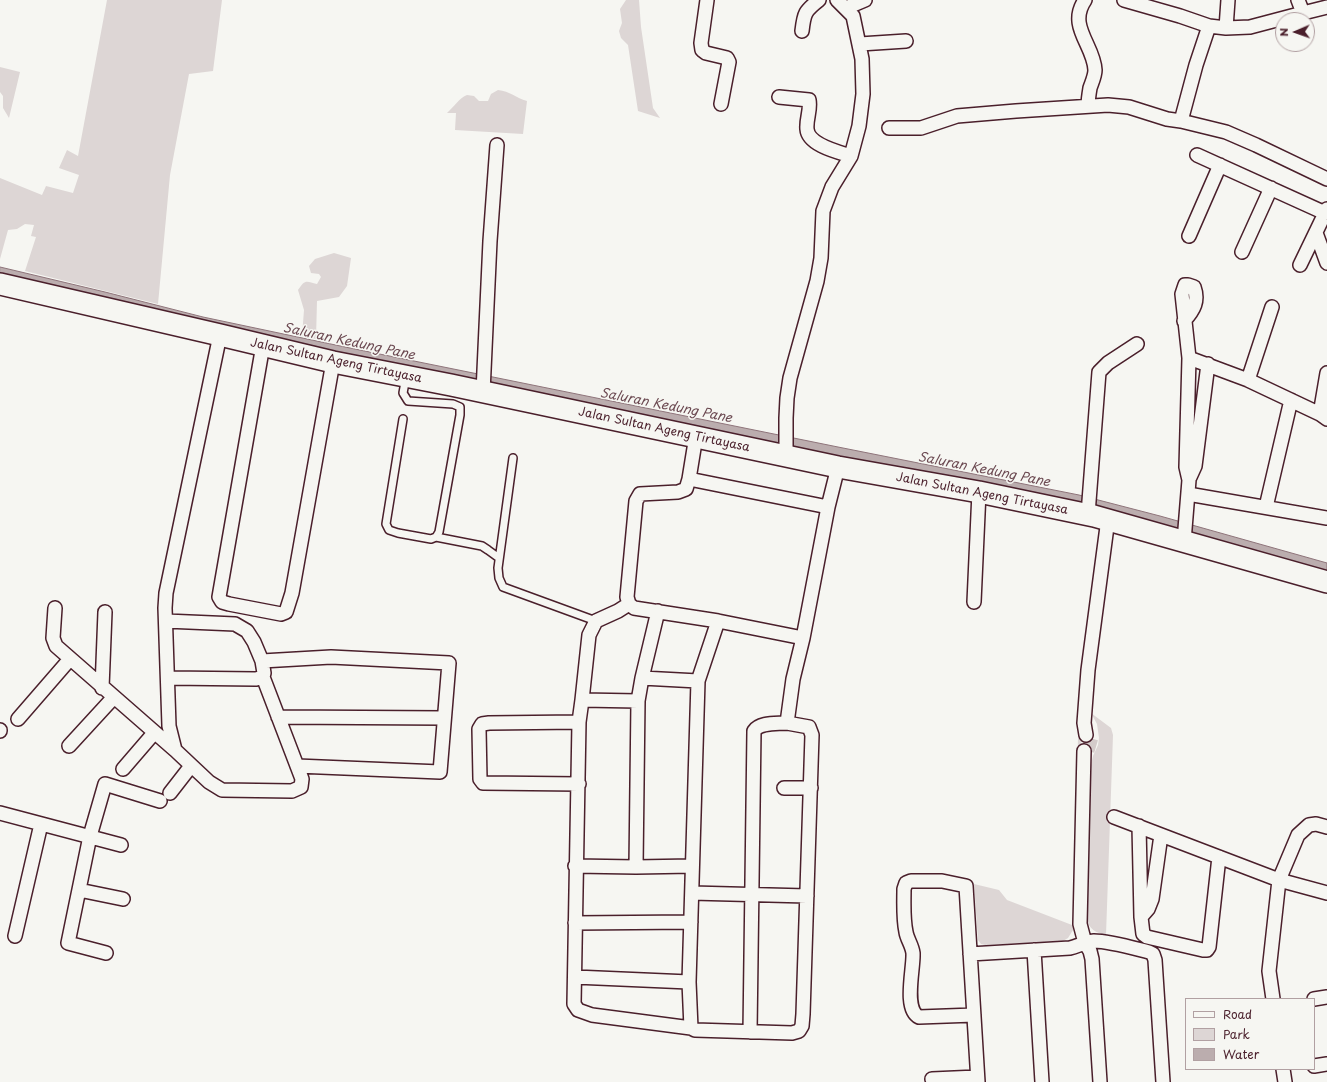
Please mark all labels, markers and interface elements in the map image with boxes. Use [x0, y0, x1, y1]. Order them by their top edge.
north arrow [1275, 12, 1315, 52]
text: N [1275, 28, 1292, 37]
water label: Saluran Kedung Pane [282, 320, 416, 364]
street label: Jalan Sultan Ageng Tirtayasa [249, 336, 423, 386]
water label: Saluran Kedung Pane [599, 386, 733, 426]
street label: Jalan Sultan Ageng Tirtayasa [577, 405, 751, 455]
water label: Saluran Kedung Pane [917, 450, 1051, 490]
street label: Jalan Sultan Ageng Tirtayasa [895, 470, 1069, 518]
legend [1185, 998, 1315, 1070]
text: Road [1223, 1005, 1252, 1023]
text: Park [1223, 1025, 1250, 1043]
text: Water [1223, 1045, 1259, 1063]

